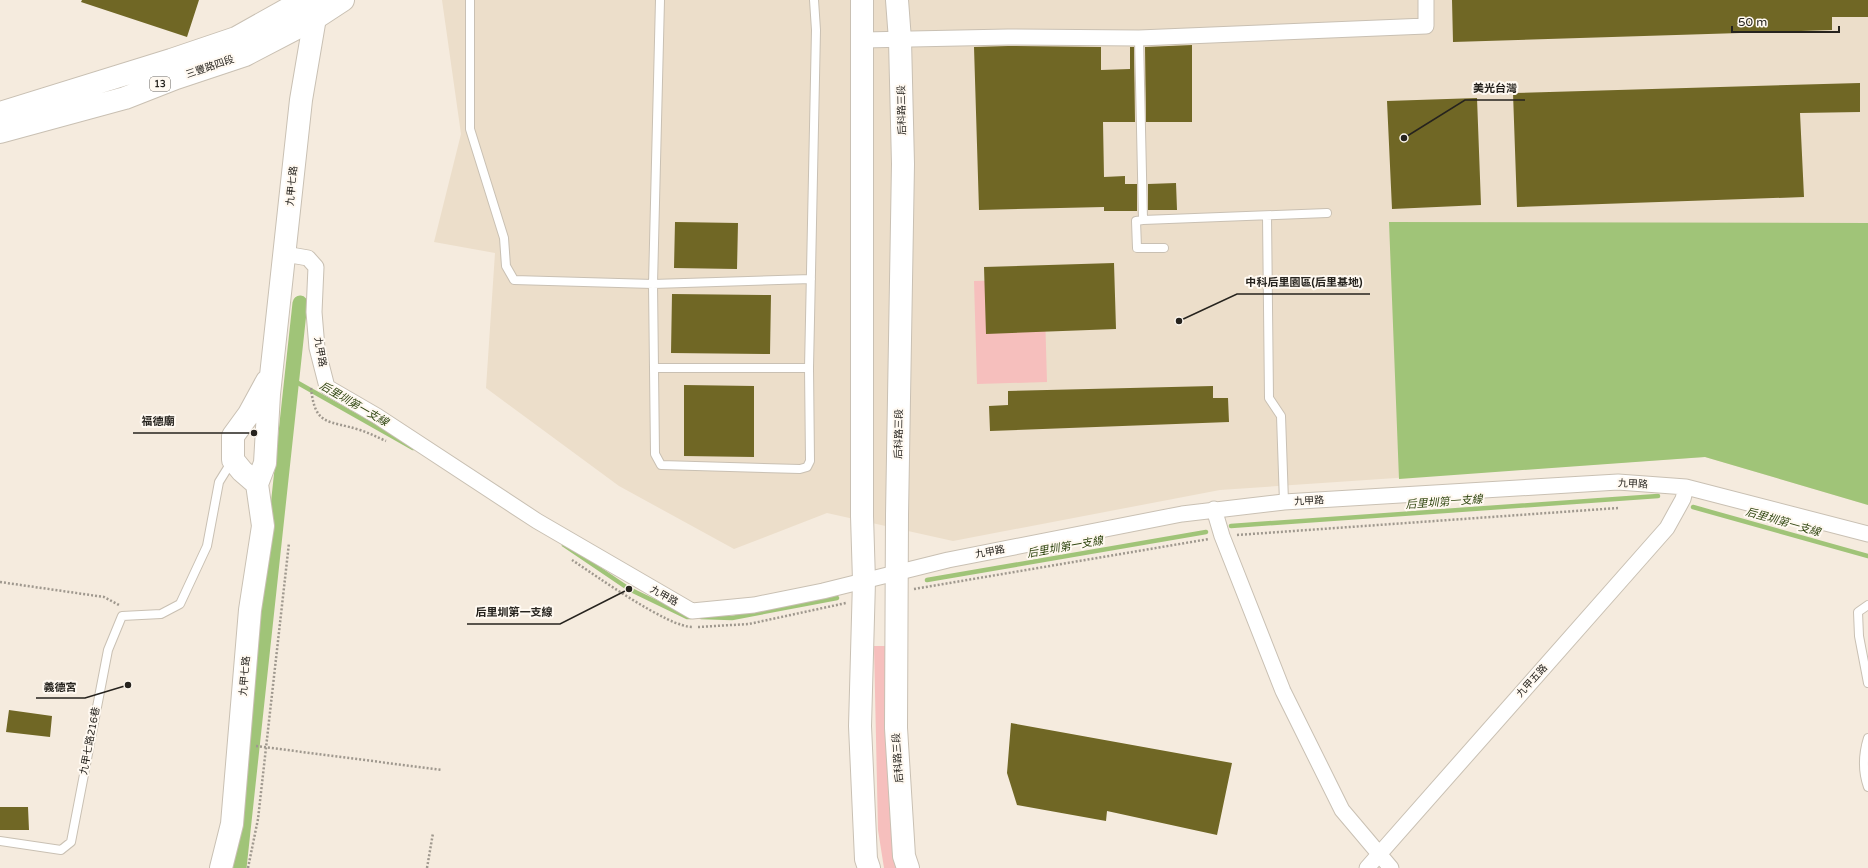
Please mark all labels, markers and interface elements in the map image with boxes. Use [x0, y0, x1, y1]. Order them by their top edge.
scale bar [1732, 8, 1839, 34]
text: 50 m [1738, 15, 1767, 29]
street label: 三豐路四段 [184, 53, 236, 81]
road number: 13 [150, 77, 170, 91]
callout: 美光台灣 [1465, 77, 1525, 100]
text: 美光台灣 [1473, 82, 1517, 95]
street label: 后科路三段 [896, 85, 908, 135]
street label: 九甲七路 [284, 165, 300, 207]
callout: 中科后里園區(后里基地) [1237, 271, 1370, 294]
text: 中科后里園區(后里基地) [1246, 276, 1363, 289]
street label: 九甲路 [311, 336, 329, 368]
water label: 后里圳第一支線 [317, 379, 392, 430]
street label: 后科路三段 [893, 409, 905, 459]
callout: 福德廟 [133, 410, 182, 433]
text: 福德廟 [142, 415, 175, 428]
street label: 九甲路 [1618, 477, 1648, 491]
water label: 后里圳第一支線 [1405, 493, 1485, 511]
street label: 九甲路 [1294, 494, 1324, 508]
water label: 后里圳第一支線 [1744, 505, 1824, 539]
water label: 后里圳第一支線 [1026, 534, 1106, 560]
street label: 九甲路 [974, 543, 1006, 561]
street label: 九甲路 [648, 583, 680, 609]
callout: 后里圳第一支線 [467, 601, 560, 624]
text: 后里圳第一支線 [476, 606, 553, 619]
street label: 九甲七路 [237, 656, 253, 696]
street label: 九甲五路 [1514, 662, 1550, 700]
callout: 義德宮 [36, 675, 85, 698]
text: 義德宮 [44, 681, 77, 694]
street label: 九甲七路216巷 [78, 706, 102, 776]
street label: 后科路三段 [890, 733, 906, 783]

